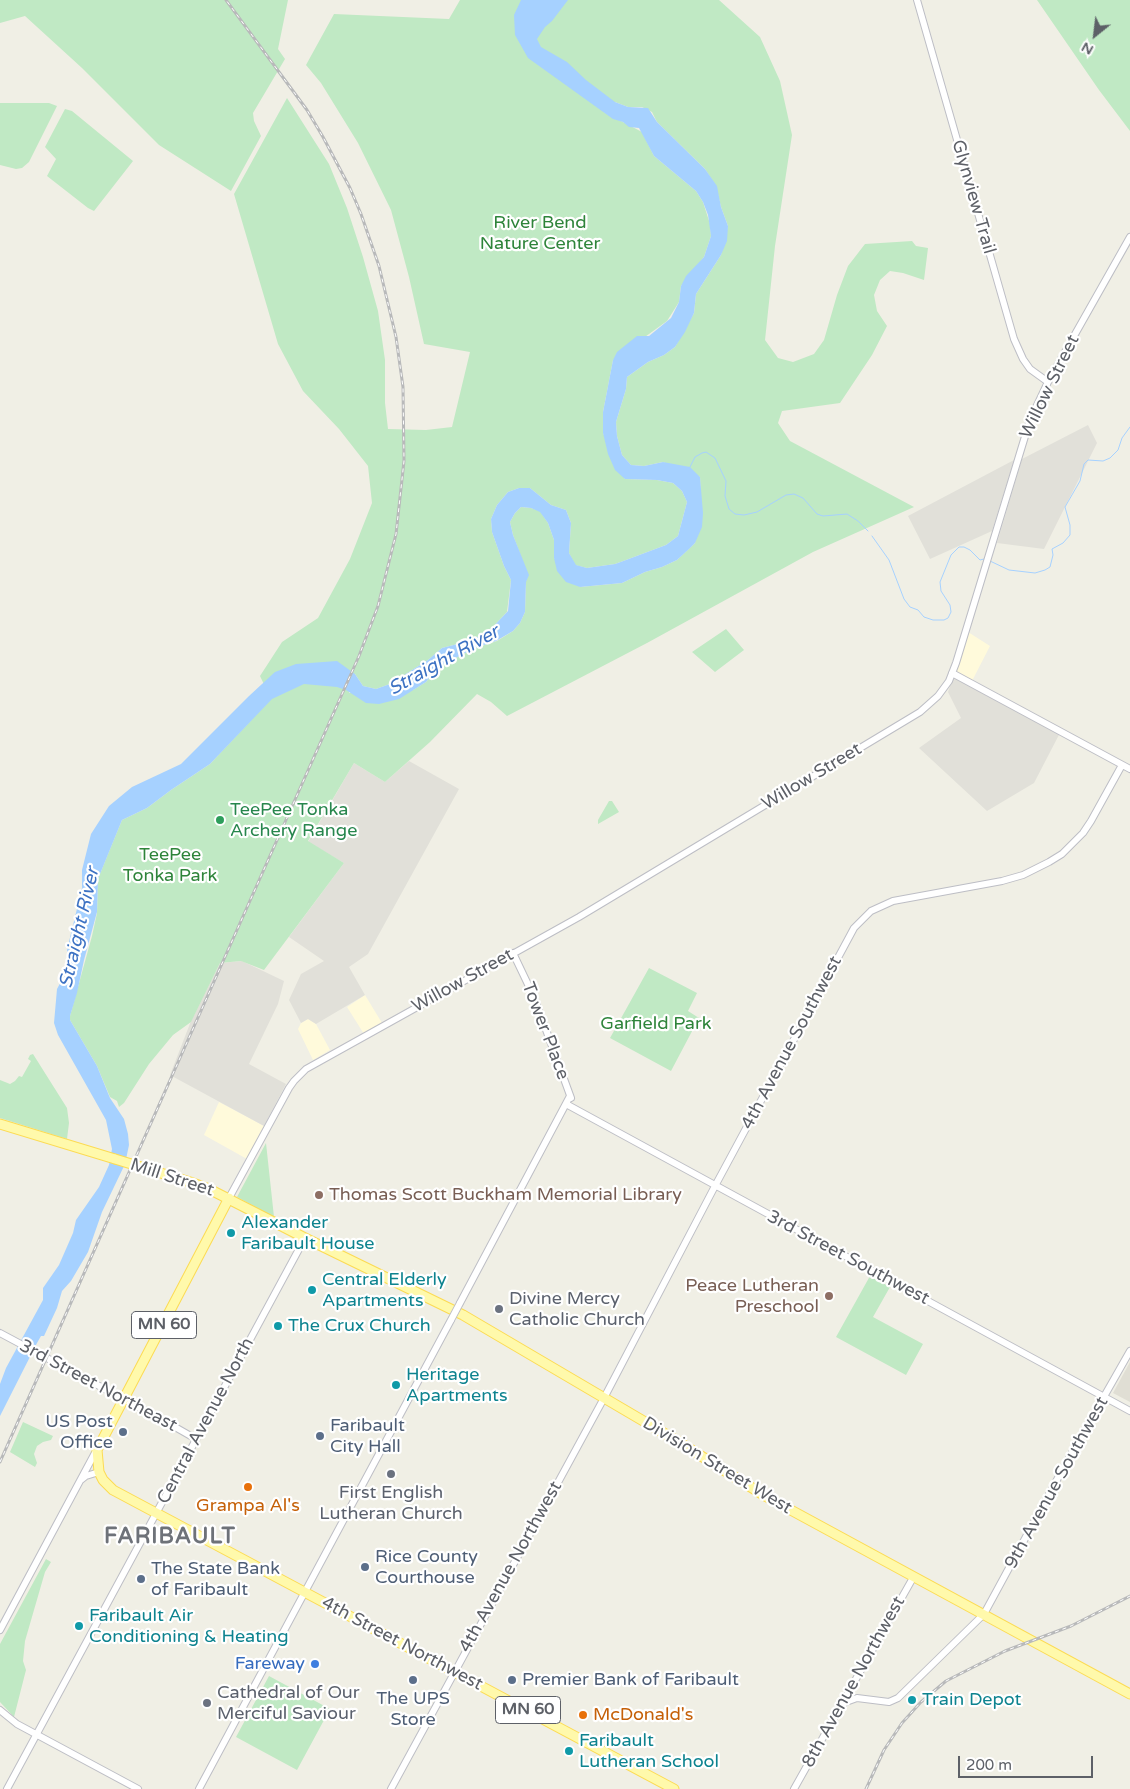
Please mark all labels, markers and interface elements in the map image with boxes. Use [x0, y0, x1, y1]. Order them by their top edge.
north arrow [1070, 10, 1120, 60]
text: N [1078, 38, 1097, 59]
street label: Glynview Trail [946, 138, 1000, 256]
park label: River Bend Nature Center [480, 212, 600, 254]
street label: Willow Street [1016, 332, 1084, 442]
water label: Straight River [385, 621, 503, 701]
street label: Willow Street [758, 739, 866, 815]
place label: TeePee Tonka Archery Range [230, 799, 357, 842]
marker: TeePee Tonka Archery Range [214, 814, 226, 826]
park label: TeePee Tonka Park [123, 844, 217, 886]
water label: Straight River [55, 866, 105, 990]
street label: Willow Street [408, 944, 518, 1018]
street label: 4th Avenue Southwest [737, 953, 847, 1133]
street label: Tower Place [516, 979, 574, 1083]
park label: Garfield Park [600, 1013, 712, 1035]
street label: Mill Street [127, 1154, 217, 1202]
place label: Thomas Scott Buckham Memorial Library [329, 1184, 682, 1206]
marker: Thomas Scott Buckham Memorial Library [313, 1189, 325, 1201]
street label: 3rd Street Southwest [763, 1206, 933, 1310]
place label: Alexander Faribault House [241, 1212, 375, 1254]
marker: Alexander Faribault House [225, 1227, 237, 1239]
place label: Central Elderly Apartments [322, 1269, 447, 1312]
place label: Peace Lutheran Preschool [685, 1275, 819, 1318]
marker: Central Elderly Apartments [306, 1284, 318, 1296]
place label: Divine Mercy Catholic Church [509, 1288, 645, 1330]
marker: Peace Lutheran Preschool [823, 1290, 835, 1302]
marker: Divine Mercy Catholic Church [493, 1303, 505, 1315]
road number: MN 60 [132, 1312, 196, 1338]
place label: The Crux Church [288, 1315, 431, 1337]
marker: The Crux Church [272, 1320, 284, 1332]
street label: Central Avenue North [153, 1334, 259, 1508]
street label: 3rd Street Northeast [15, 1335, 181, 1437]
place label: Heritage Apartments [406, 1364, 508, 1406]
marker: Heritage Apartments [390, 1379, 402, 1391]
street label: 9th Avenue Southwest [1001, 1393, 1113, 1573]
place label: US Post Office [45, 1411, 113, 1454]
street label: Division Street West [638, 1413, 796, 1519]
place label: Faribault City Hall [330, 1415, 405, 1458]
marker: US Post Office [117, 1426, 129, 1438]
marker: Faribault City Hall [314, 1430, 326, 1442]
marker: First English Lutheran Church [385, 1468, 397, 1480]
street label: 4th Avenue Northwest [455, 1478, 567, 1656]
marker: Grampa Al's [242, 1481, 254, 1493]
place label: First English Lutheran Church [319, 1482, 463, 1525]
place label: Grampa Al's [196, 1495, 300, 1517]
district label: FARIBAULT [103, 1524, 237, 1550]
place label: Rice County Courthouse [375, 1546, 478, 1588]
place label: The State Bank of Faribault [151, 1558, 280, 1600]
marker: Rice County Courthouse [359, 1561, 371, 1573]
marker: The State Bank of Faribault [135, 1573, 147, 1585]
street label: 4th Street Northwest [318, 1592, 486, 1696]
street label: 8th Avenue Northwest [798, 1593, 910, 1771]
place label: Faribault Air Conditioning & Heating [89, 1605, 289, 1648]
marker: Faribault Air Conditioning & Heating [73, 1620, 85, 1632]
place label: Fareway [235, 1653, 305, 1675]
marker: Fareway [309, 1658, 321, 1670]
place label: Premier Bank of Faribault [522, 1669, 739, 1691]
marker: The UPS Store [407, 1674, 419, 1686]
marker: Premier Bank of Faribault [506, 1674, 518, 1686]
place label: Cathedral of Our Merciful Saviour [217, 1682, 360, 1725]
place label: The UPS Store [376, 1688, 450, 1730]
place label: Train Depot [922, 1689, 1021, 1711]
marker: Train Depot [906, 1694, 918, 1706]
road number: MN 60 [496, 1696, 560, 1724]
marker: Cathedral of Our Merciful Saviour [201, 1697, 213, 1709]
place label: McDonald's [593, 1704, 693, 1726]
marker: McDonald's [577, 1709, 589, 1721]
place label: Faribault Lutheran School [579, 1730, 719, 1772]
marker: Faribault Lutheran School [563, 1745, 575, 1757]
scale bar [960, 1746, 1095, 1778]
text: 200 m [966, 1756, 1012, 1774]

